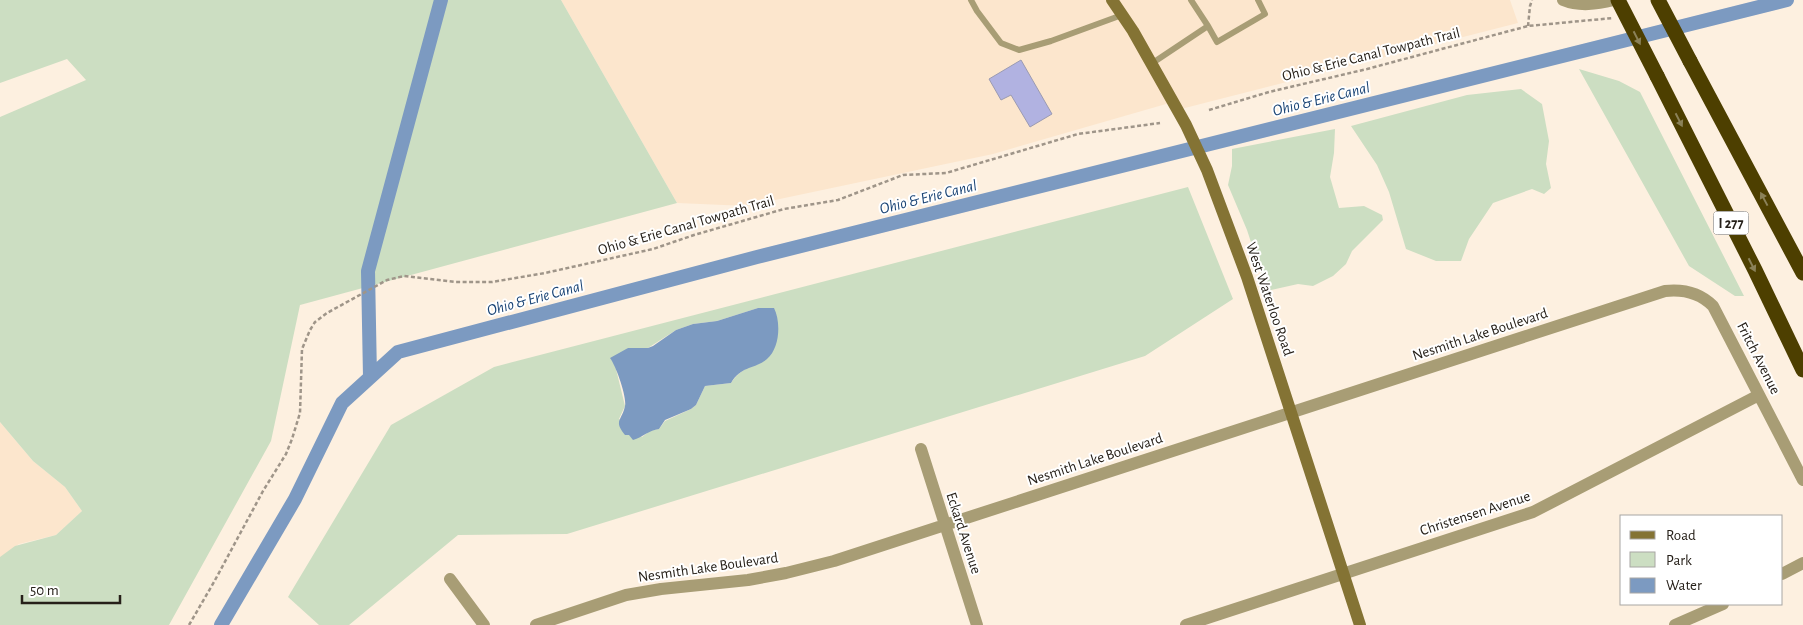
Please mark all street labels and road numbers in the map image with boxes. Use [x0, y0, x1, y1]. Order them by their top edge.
street label: Ohio & Erie Canal Towpath Trail [1281, 25, 1462, 84]
street label: Ohio & Erie Canal Towpath Trail [596, 193, 776, 258]
road number: I 277 [1714, 212, 1748, 234]
street label: West Waterloo Road [1243, 240, 1296, 358]
street label: Nesmith Lake Boulevard [1411, 305, 1550, 363]
street label: Fritch Avenue [1734, 320, 1783, 397]
street label: Nesmith Lake Boulevard [1026, 430, 1165, 488]
street label: Christensen Avenue [1418, 489, 1532, 538]
street label: Eckard Avenue [943, 491, 984, 576]
street label: Nesmith Lake Boulevard [637, 550, 779, 585]

